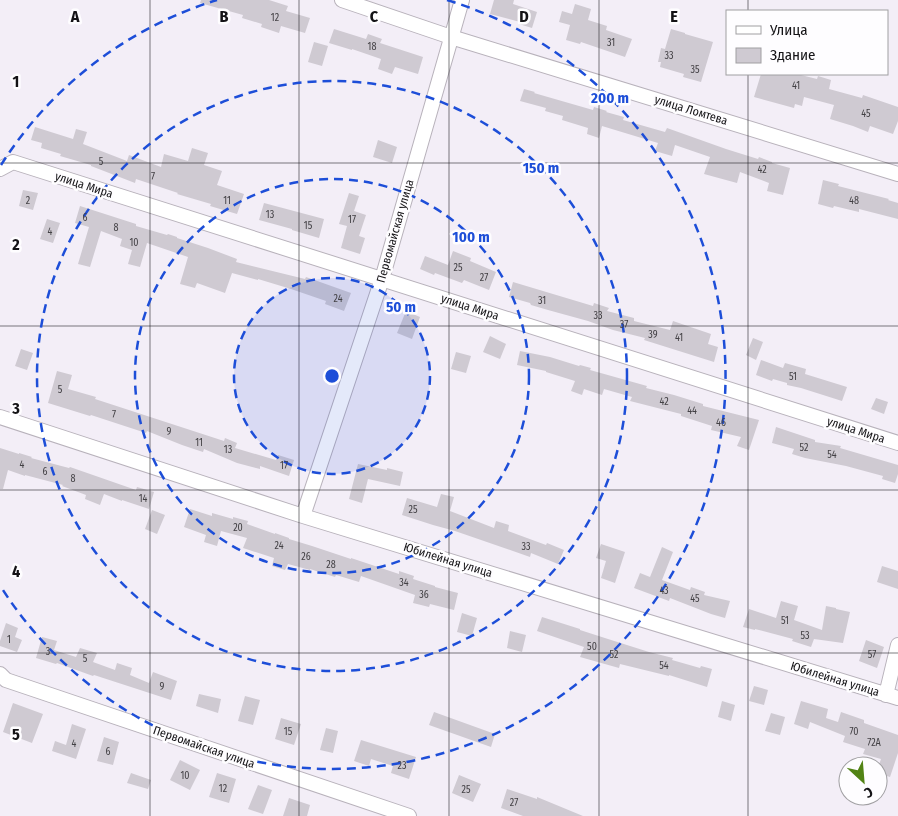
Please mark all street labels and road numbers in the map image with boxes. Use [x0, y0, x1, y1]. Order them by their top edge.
street label: улица Ломтева [653, 92, 729, 128]
street label: улица Мира [53, 169, 115, 201]
street label: Первомайская улица [374, 178, 416, 284]
street label: улица Мира [439, 291, 501, 323]
street label: улица Мира [825, 414, 887, 446]
street label: Юбилейная улица [402, 540, 494, 580]
street label: Юбилейная улица [789, 659, 881, 699]
street label: Первомайская улица [151, 723, 257, 771]

